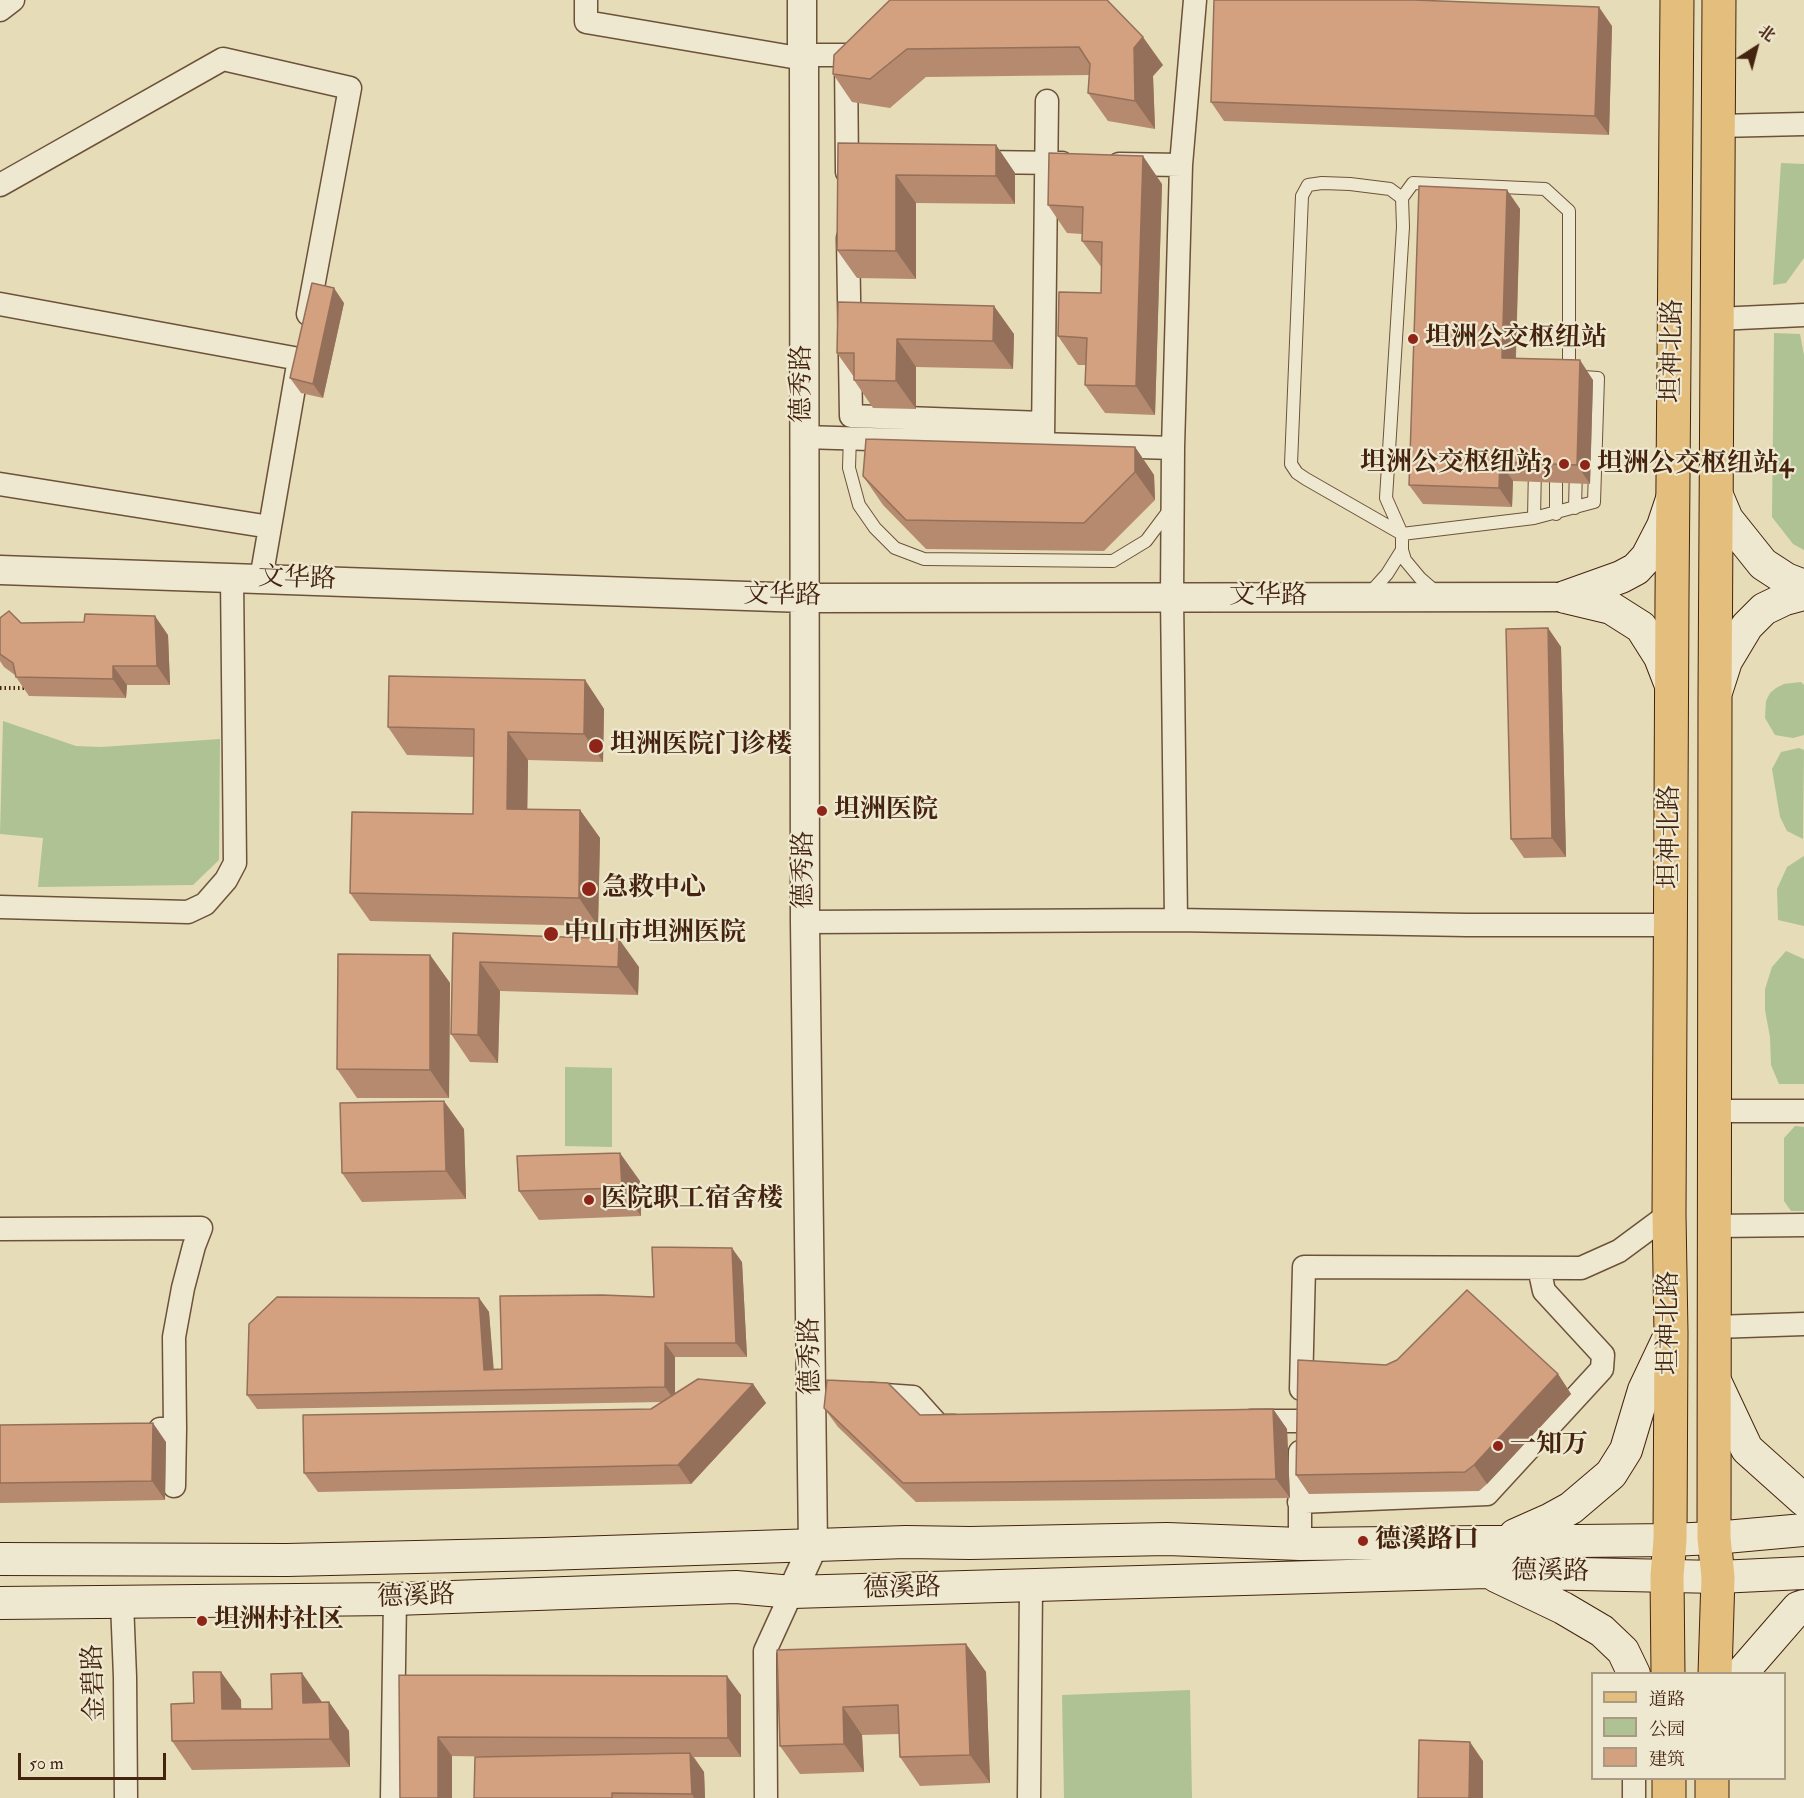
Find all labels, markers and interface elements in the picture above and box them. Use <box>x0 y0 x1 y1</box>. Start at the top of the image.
north arrow <box>1726 18 1786 78</box>
text: 北 <box>1754 21 1779 46</box>
street label: 坦神北路 <box>1657 299 1691 403</box>
place label: 坦洲公交枢纽站 <box>1425 323 1607 355</box>
marker: 坦洲公交枢纽站 <box>1406 332 1420 346</box>
street label: 德秀路 <box>787 345 819 423</box>
place label: 坦洲公交枢纽站3 <box>1360 448 1552 480</box>
place label: 坦洲公交枢纽站4 <box>1597 449 1793 481</box>
marker: 坦洲公交枢纽站3 <box>1557 457 1571 471</box>
marker: 坦洲公交枢纽站4 <box>1578 458 1592 472</box>
street label: 文华路 <box>257 563 337 597</box>
street label: 文华路 <box>743 581 821 613</box>
street label: 文华路 <box>1229 581 1307 613</box>
place label: 坦洲医院门诊楼 <box>610 730 792 762</box>
marker: 坦洲医院门诊楼 <box>587 737 605 755</box>
street label: 坦神北路 <box>1655 785 1687 889</box>
place label: 坦洲医院 <box>834 795 938 827</box>
marker: 坦洲医院 <box>815 804 829 818</box>
street label: 德秀路 <box>789 831 821 909</box>
place label: 急救中心 <box>602 873 706 905</box>
marker: 急救中心 <box>580 880 598 898</box>
place label: 中山市坦洲医院 <box>564 918 746 950</box>
marker: 中山市坦洲医院 <box>542 925 560 943</box>
place label: 医院职工宿舍楼 <box>601 1184 783 1216</box>
marker: 医院职工宿舍楼 <box>582 1193 596 1207</box>
street label: 坦神北路 <box>1654 1271 1686 1375</box>
street label: 德秀路 <box>796 1317 828 1395</box>
place label: 一知万 <box>1510 1430 1588 1462</box>
marker: 一知万 <box>1491 1439 1505 1453</box>
place label: 德溪路口 <box>1375 1525 1479 1557</box>
marker: 德溪路口 <box>1356 1534 1370 1548</box>
street label: 德溪路 <box>1511 1557 1589 1589</box>
street label: 德溪路 <box>863 1574 941 1606</box>
street label: 德溪路 <box>376 1581 456 1615</box>
place label: 坦洲村社区 <box>214 1605 344 1637</box>
marker: 坦洲村社区 <box>195 1614 209 1628</box>
street label: 金碧路 <box>79 1643 113 1723</box>
legend <box>1591 1672 1786 1780</box>
text: 道路 <box>1649 1688 1685 1711</box>
text: 公园 <box>1649 1718 1685 1741</box>
scale bar <box>21 1741 170 1779</box>
text: 建筑 <box>1649 1748 1685 1771</box>
text: 50 m <box>29 1752 64 1775</box>

